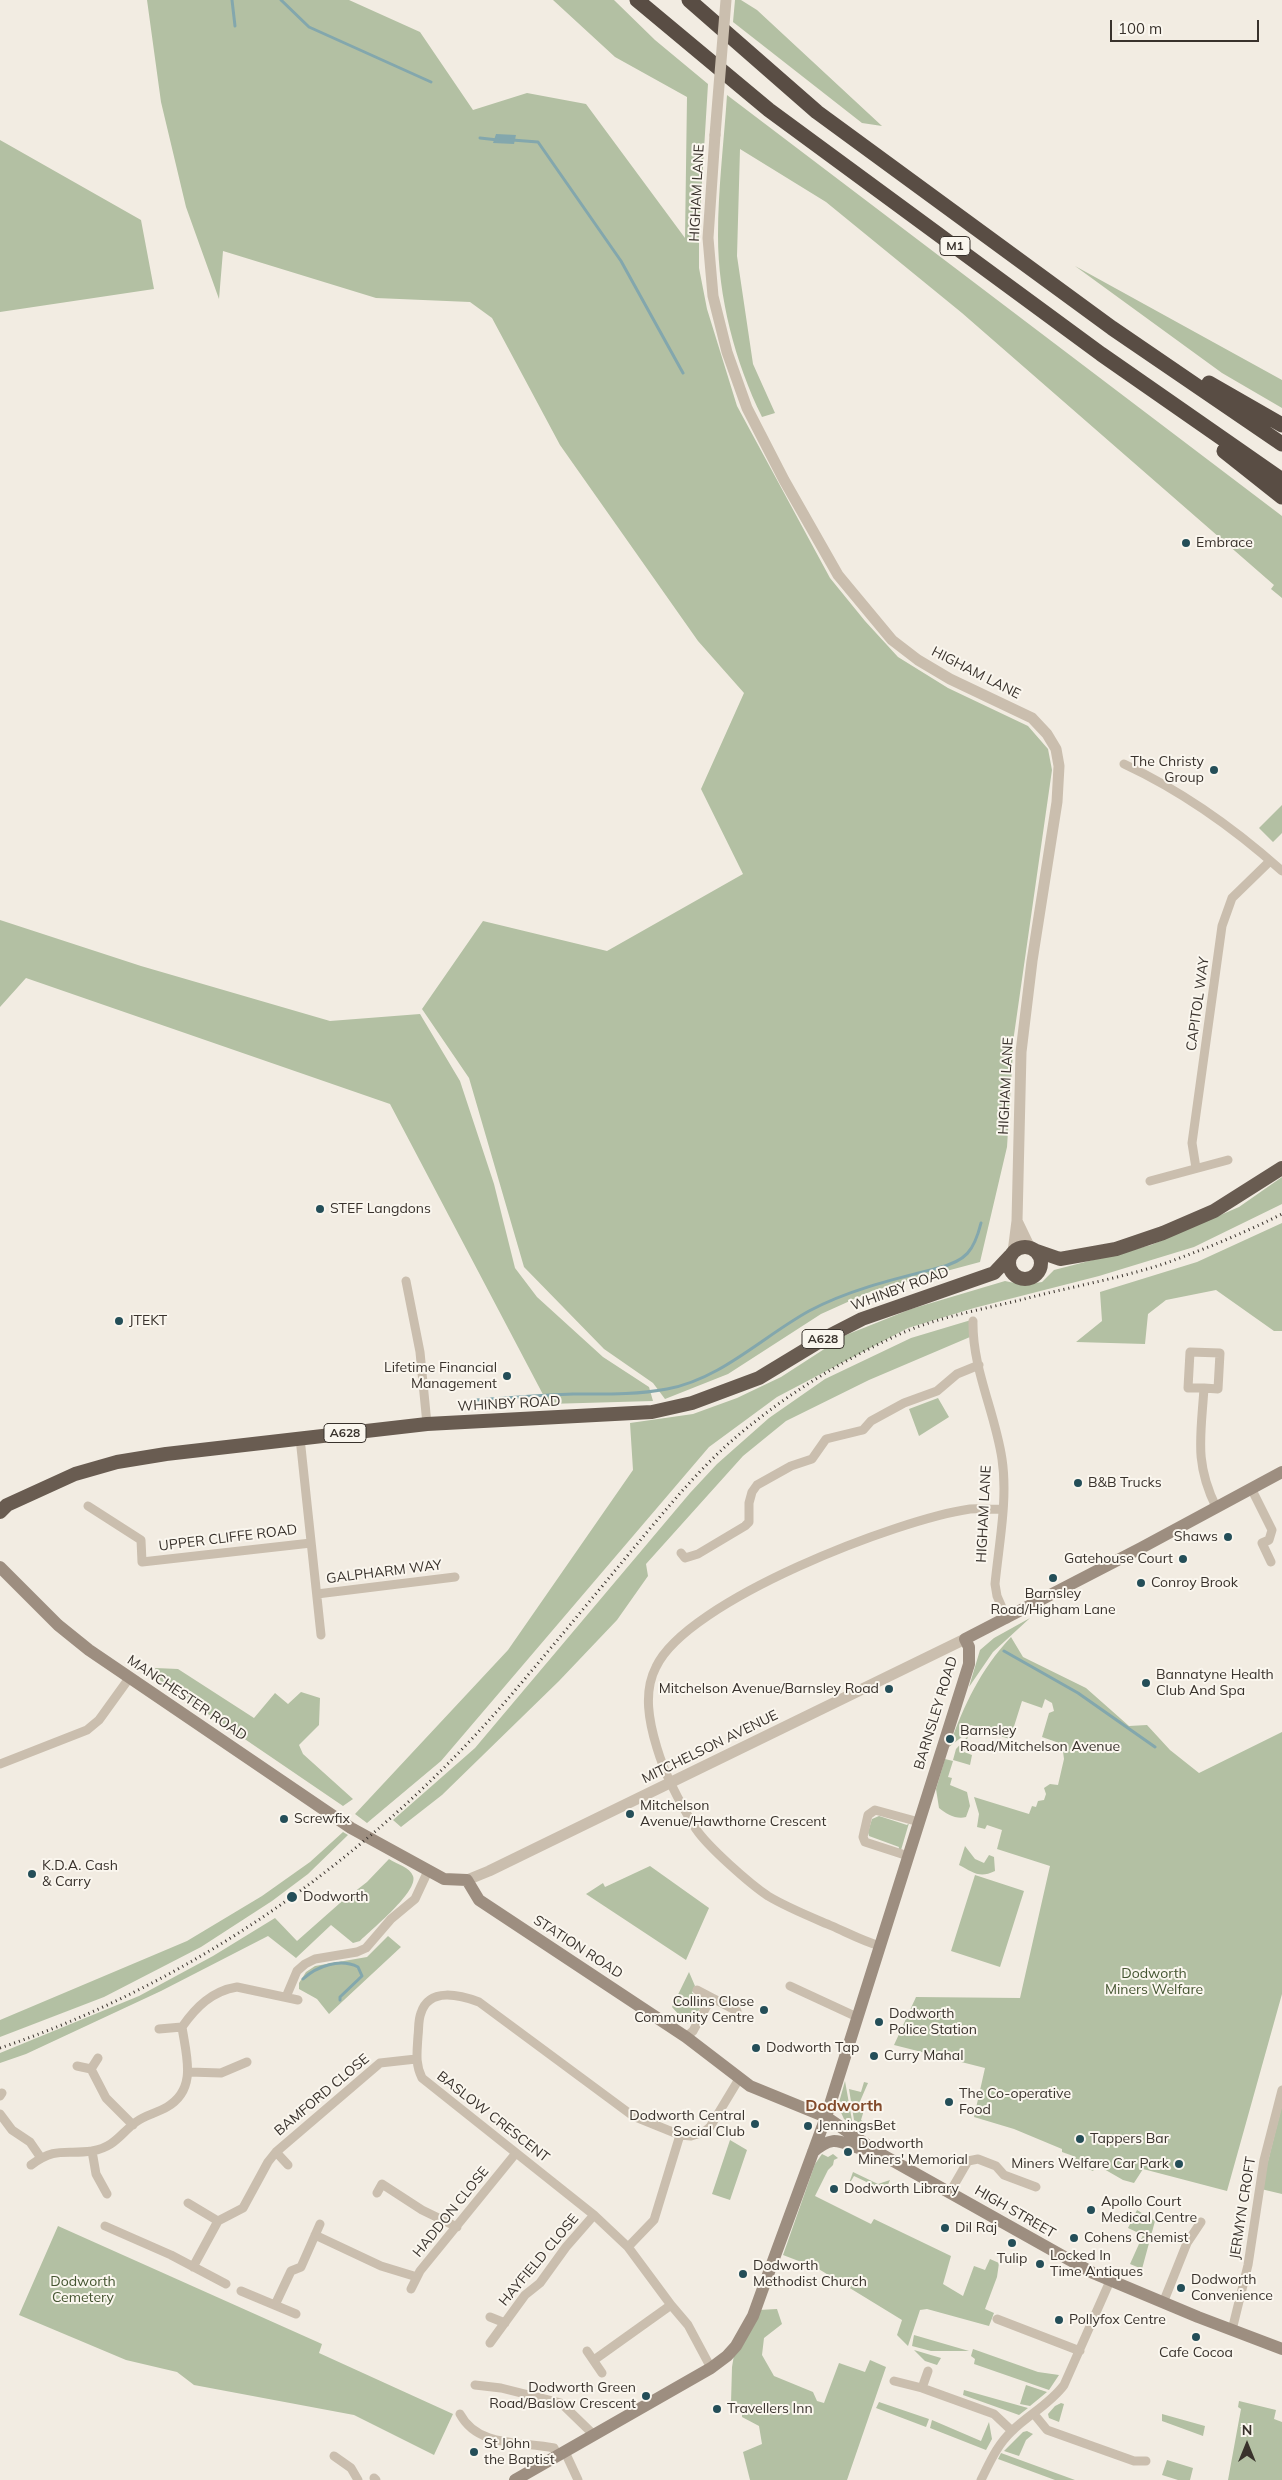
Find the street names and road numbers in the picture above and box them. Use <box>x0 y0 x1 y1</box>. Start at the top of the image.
street label: HIGHAM LANE <box>686 144 708 242</box>
road number: M1 <box>940 237 970 256</box>
street label: HIGHAM LANE <box>929 643 1023 703</box>
street label: CAPITOL WAY <box>1183 956 1213 1052</box>
street label: HIGHAM LANE <box>995 1037 1017 1135</box>
street label: WHINBY ROAD <box>849 1264 951 1314</box>
road number: A628 <box>802 1330 844 1348</box>
street label: WHINBY ROAD <box>457 1393 561 1415</box>
road number: A628 <box>324 1424 366 1442</box>
street label: HIGHAM LANE <box>973 1465 995 1563</box>
street label: UPPER CLIFFE ROAD <box>158 1521 298 1555</box>
street label: GALPHARM WAY <box>325 1557 443 1587</box>
street label: MANCHESTER ROAD <box>124 1652 250 1744</box>
street label: BARNSLEY ROAD <box>911 1654 961 1772</box>
street label: MITCHELSON AVENUE <box>639 1707 781 1787</box>
street label: STATION ROAD <box>530 1912 626 1982</box>
street label: BAMFORD CLOSE <box>271 2051 373 2139</box>
street label: BASLOW CRESCENT <box>433 2068 553 2166</box>
street label: JERMYN CROFT <box>1227 2155 1259 2261</box>
street label: HADDON CLOSE <box>409 2163 493 2261</box>
street label: HIGH STREET <box>972 2182 1058 2242</box>
street label: HAYFIELD CLOSE <box>496 2211 582 2309</box>

